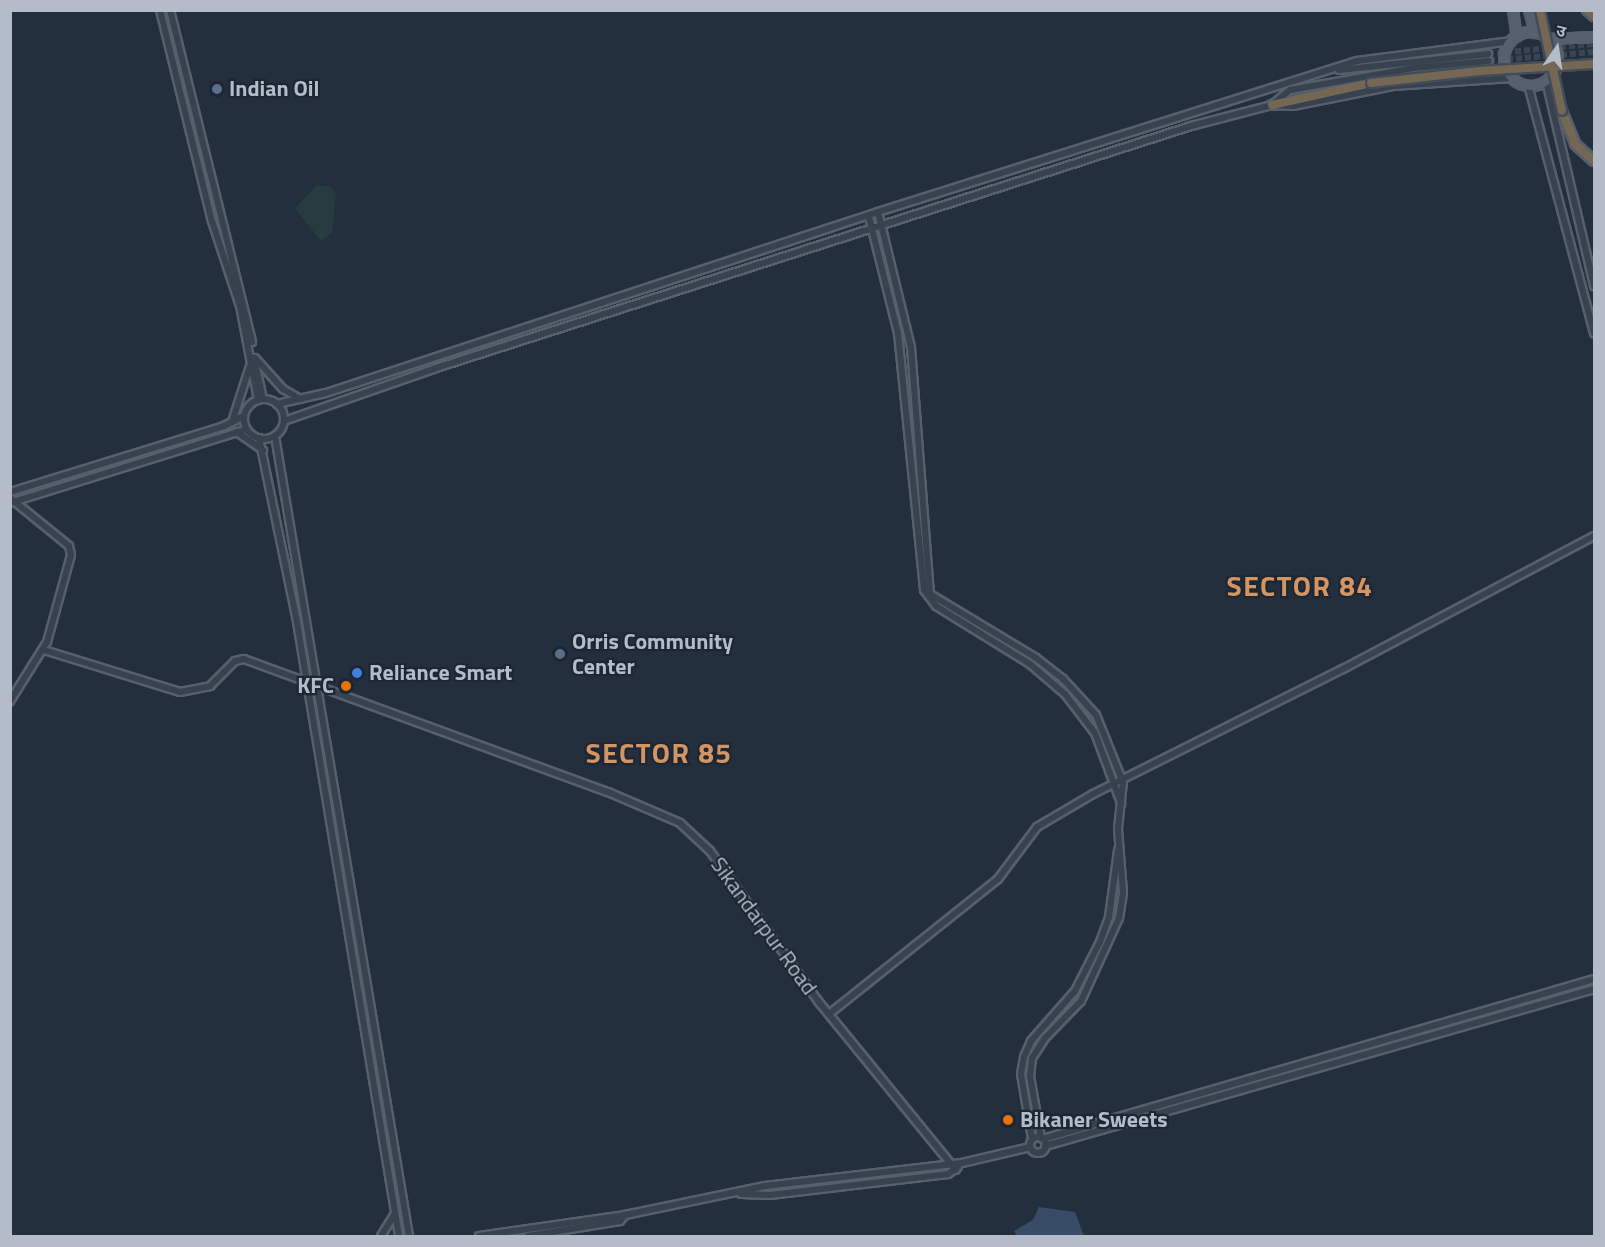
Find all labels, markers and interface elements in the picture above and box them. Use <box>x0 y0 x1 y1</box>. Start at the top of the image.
north arrow <box>1527 18 1587 78</box>
text: उ <box>1554 18 1568 43</box>
place label: Indian Oil <box>229 76 319 102</box>
marker: Indian Oil <box>210 82 224 96</box>
district label: SECTOR 84 <box>1226 569 1374 603</box>
place label: Orris Community Center <box>572 628 733 680</box>
marker: Orris Community Center <box>553 647 567 661</box>
place label: Reliance Smart <box>369 660 512 686</box>
marker: Reliance Smart <box>350 666 364 680</box>
place label: KFC <box>297 673 334 699</box>
marker: KFC <box>339 679 353 693</box>
district label: SECTOR 85 <box>585 736 733 770</box>
street label: Sikandarpur Road <box>705 852 823 1000</box>
place label: Bikaner Sweets <box>1020 1107 1168 1133</box>
marker: Bikaner Sweets <box>1001 1113 1015 1127</box>

